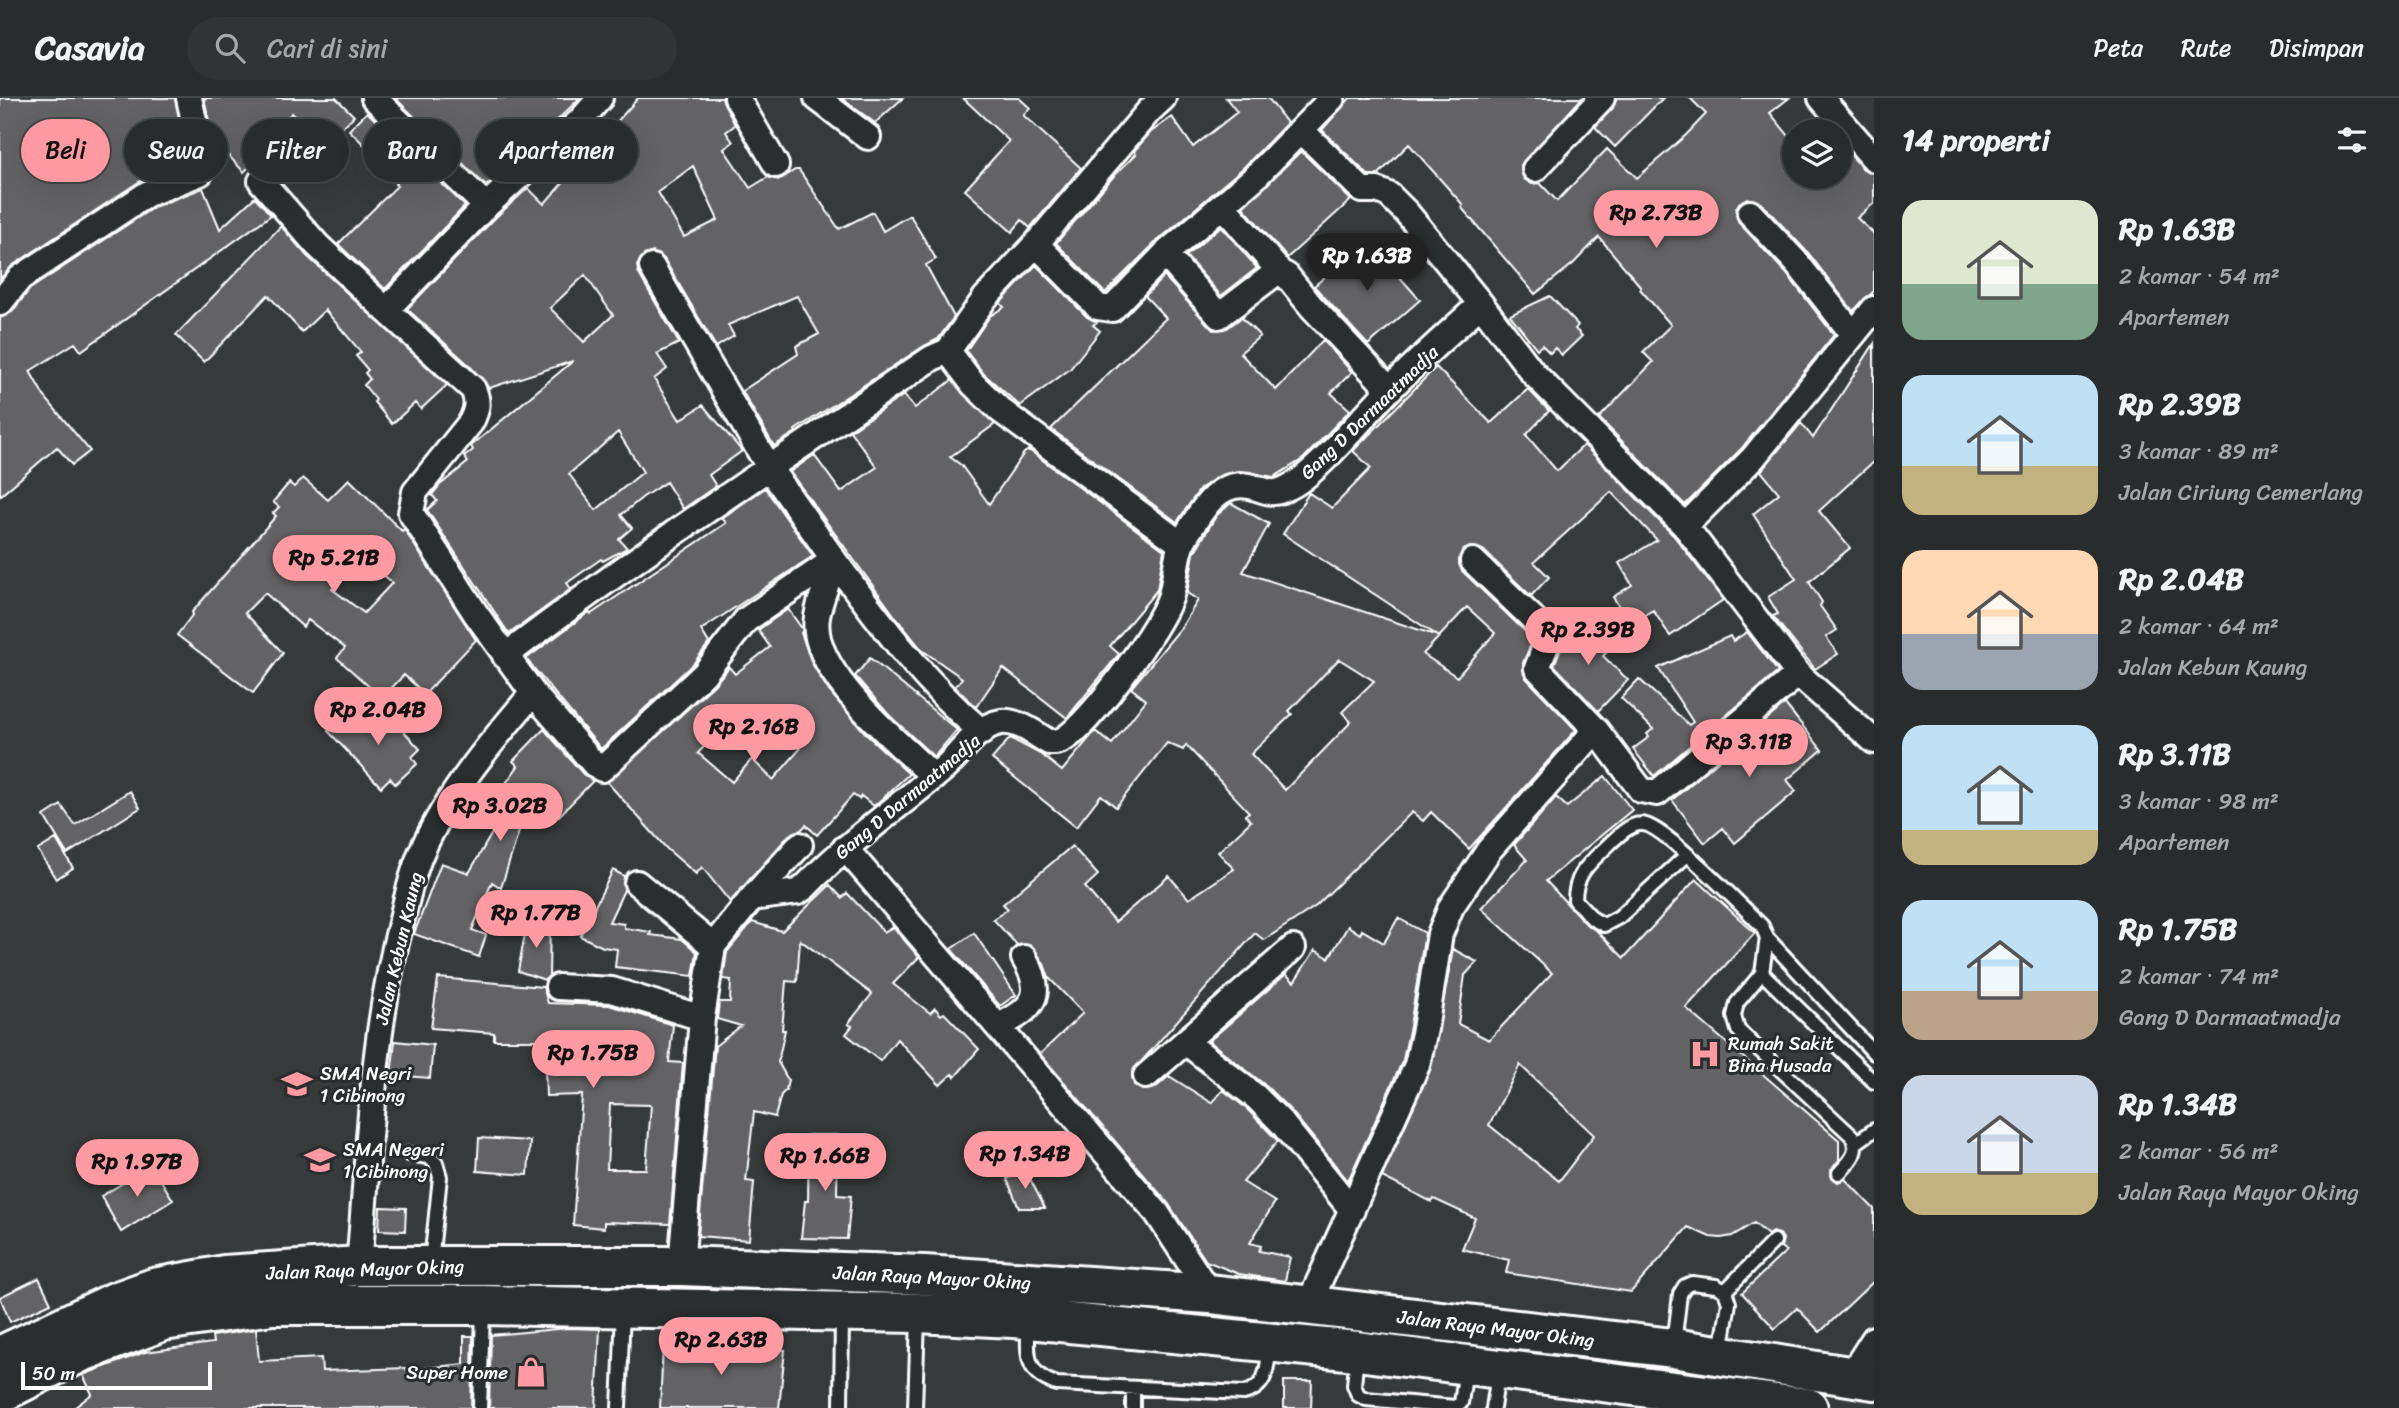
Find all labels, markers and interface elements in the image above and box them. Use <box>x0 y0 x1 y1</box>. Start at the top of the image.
search box <box>187 17 677 80</box>
text: Casavia <box>35 19 145 77</box>
text: Cari di sini <box>267 25 387 71</box>
text: Peta <box>2094 27 2143 69</box>
text: Rute <box>2181 27 2231 69</box>
text: Disimpan <box>2269 27 2364 69</box>
icon: search <box>211 29 249 67</box>
text: 14 properti <box>1902 113 2050 167</box>
chip: Beli <box>21 119 110 182</box>
chip: Sewa <box>124 119 228 182</box>
chip: Filter <box>242 119 349 182</box>
chip: Baru <box>363 119 461 182</box>
chip: Apartemen <box>475 119 638 182</box>
map controls <box>1782 119 1852 189</box>
button: layers <box>1782 119 1852 189</box>
icon: filters <box>2333 121 2371 159</box>
pin: Rp 2.73B <box>1584 190 1728 250</box>
text: Rp 2.73B <box>1610 192 1702 233</box>
text: Rp 1.63B <box>2119 202 2235 256</box>
icon: home <box>1958 228 2042 312</box>
pin: Rp 1.63B <box>1295 234 1439 293</box>
text: Rp 1.63B <box>1322 235 1412 276</box>
text: 2 kamar · 54 m² <box>2119 256 2280 297</box>
text: Apartemen <box>2119 297 2229 338</box>
street label: Gang D Darmaatmadja <box>1292 337 1447 488</box>
text: Rp 2.39B <box>2119 377 2241 431</box>
icon: home <box>1958 403 2042 487</box>
text: 3 kamar · 89 m² <box>2119 431 2279 472</box>
text: Jalan Ciriung Cemerlang <box>2119 472 2363 513</box>
pin: Rp 5.21B <box>262 536 406 595</box>
text: Rp 5.21B <box>289 537 379 578</box>
text: Rp 2.04B <box>2119 552 2244 606</box>
icon: home <box>1958 578 2042 662</box>
text: 2 kamar · 64 m² <box>2119 606 2279 647</box>
pin: Rp 2.39B <box>1516 608 1660 667</box>
text: Rp 2.39B <box>1541 609 1635 650</box>
text: Jalan Kebun Kaung <box>2119 647 2308 688</box>
pin: Rp 2.04B <box>306 688 450 747</box>
text: Rp 2.04B <box>330 689 426 730</box>
pin: Rp 2.16B <box>682 704 826 764</box>
text: Rp 2.16B <box>709 706 799 747</box>
pin: Rp 3.11B <box>1677 720 1821 779</box>
text: Rp 3.11B <box>1706 721 1792 762</box>
street label: Gang D Darmaatmadja <box>827 725 988 868</box>
text: Rp 3.11B <box>2119 727 2231 781</box>
icon: home <box>1958 753 2042 837</box>
text: 3 kamar · 98 m² <box>2119 781 2279 822</box>
pin: Rp 3.02B <box>428 784 572 843</box>
text: Rp 3.02B <box>453 785 547 826</box>
text: Apartemen <box>2119 822 2229 863</box>
street label: Jalan Kebun Kaung <box>365 868 432 1029</box>
pin: Rp 1.77B <box>464 890 608 950</box>
text: Rp 1.77B <box>491 892 581 933</box>
text: Rp 1.75B <box>2119 902 2237 956</box>
icon: home <box>1958 928 2042 1012</box>
text: 2 kamar · 74 m² <box>2119 956 2279 997</box>
text: Gang D Darmaatmadja <box>2119 997 2341 1038</box>
place label: Rumah Sakit Bina Husada <box>1728 1027 1834 1082</box>
pin: Rp 1.75B <box>521 1030 665 1090</box>
text: Rp 1.75B <box>548 1032 638 1073</box>
hospital icon: Rumah Sakit Bina Husada <box>1688 1037 1722 1071</box>
place label: SMA Negri 1 Cibinong <box>320 1057 412 1112</box>
school or university icon: SMA Negri 1 Cibinong <box>280 1067 314 1101</box>
text: Rp 1.34B <box>2119 1077 2237 1131</box>
icon: home <box>1958 1103 2042 1187</box>
text: 2 kamar · 56 m² <box>2119 1131 2279 1172</box>
pin: Rp 1.34B <box>953 1132 1097 1191</box>
place label: SMA Negeri 1 Cibinong <box>343 1133 445 1188</box>
text: Rp 1.34B <box>980 1133 1070 1174</box>
pin: Rp 1.66B <box>753 1134 897 1193</box>
text: Rp 1.66B <box>780 1135 870 1176</box>
pin: Rp 1.97B <box>65 1140 209 1199</box>
text: Rp 1.97B <box>92 1141 182 1182</box>
school or university icon: SMA Negeri 1 Cibinong <box>303 1143 337 1177</box>
text: Jalan Raya Mayor Oking <box>2119 1172 2359 1213</box>
street label: Jalan Raya Mayor Oking <box>264 1250 465 1289</box>
street label: Jalan Raya Mayor Oking <box>831 1256 1032 1299</box>
street label: Jalan Raya Mayor Oking <box>1395 1300 1597 1357</box>
pin: Rp 2.63B <box>649 1318 793 1377</box>
text: Rp 2.63B <box>675 1319 767 1360</box>
shop icon: Super Home <box>514 1355 548 1389</box>
place label: Super Home <box>406 1356 508 1389</box>
text: 50 m <box>32 1357 75 1390</box>
scale bar <box>21 1359 212 1391</box>

